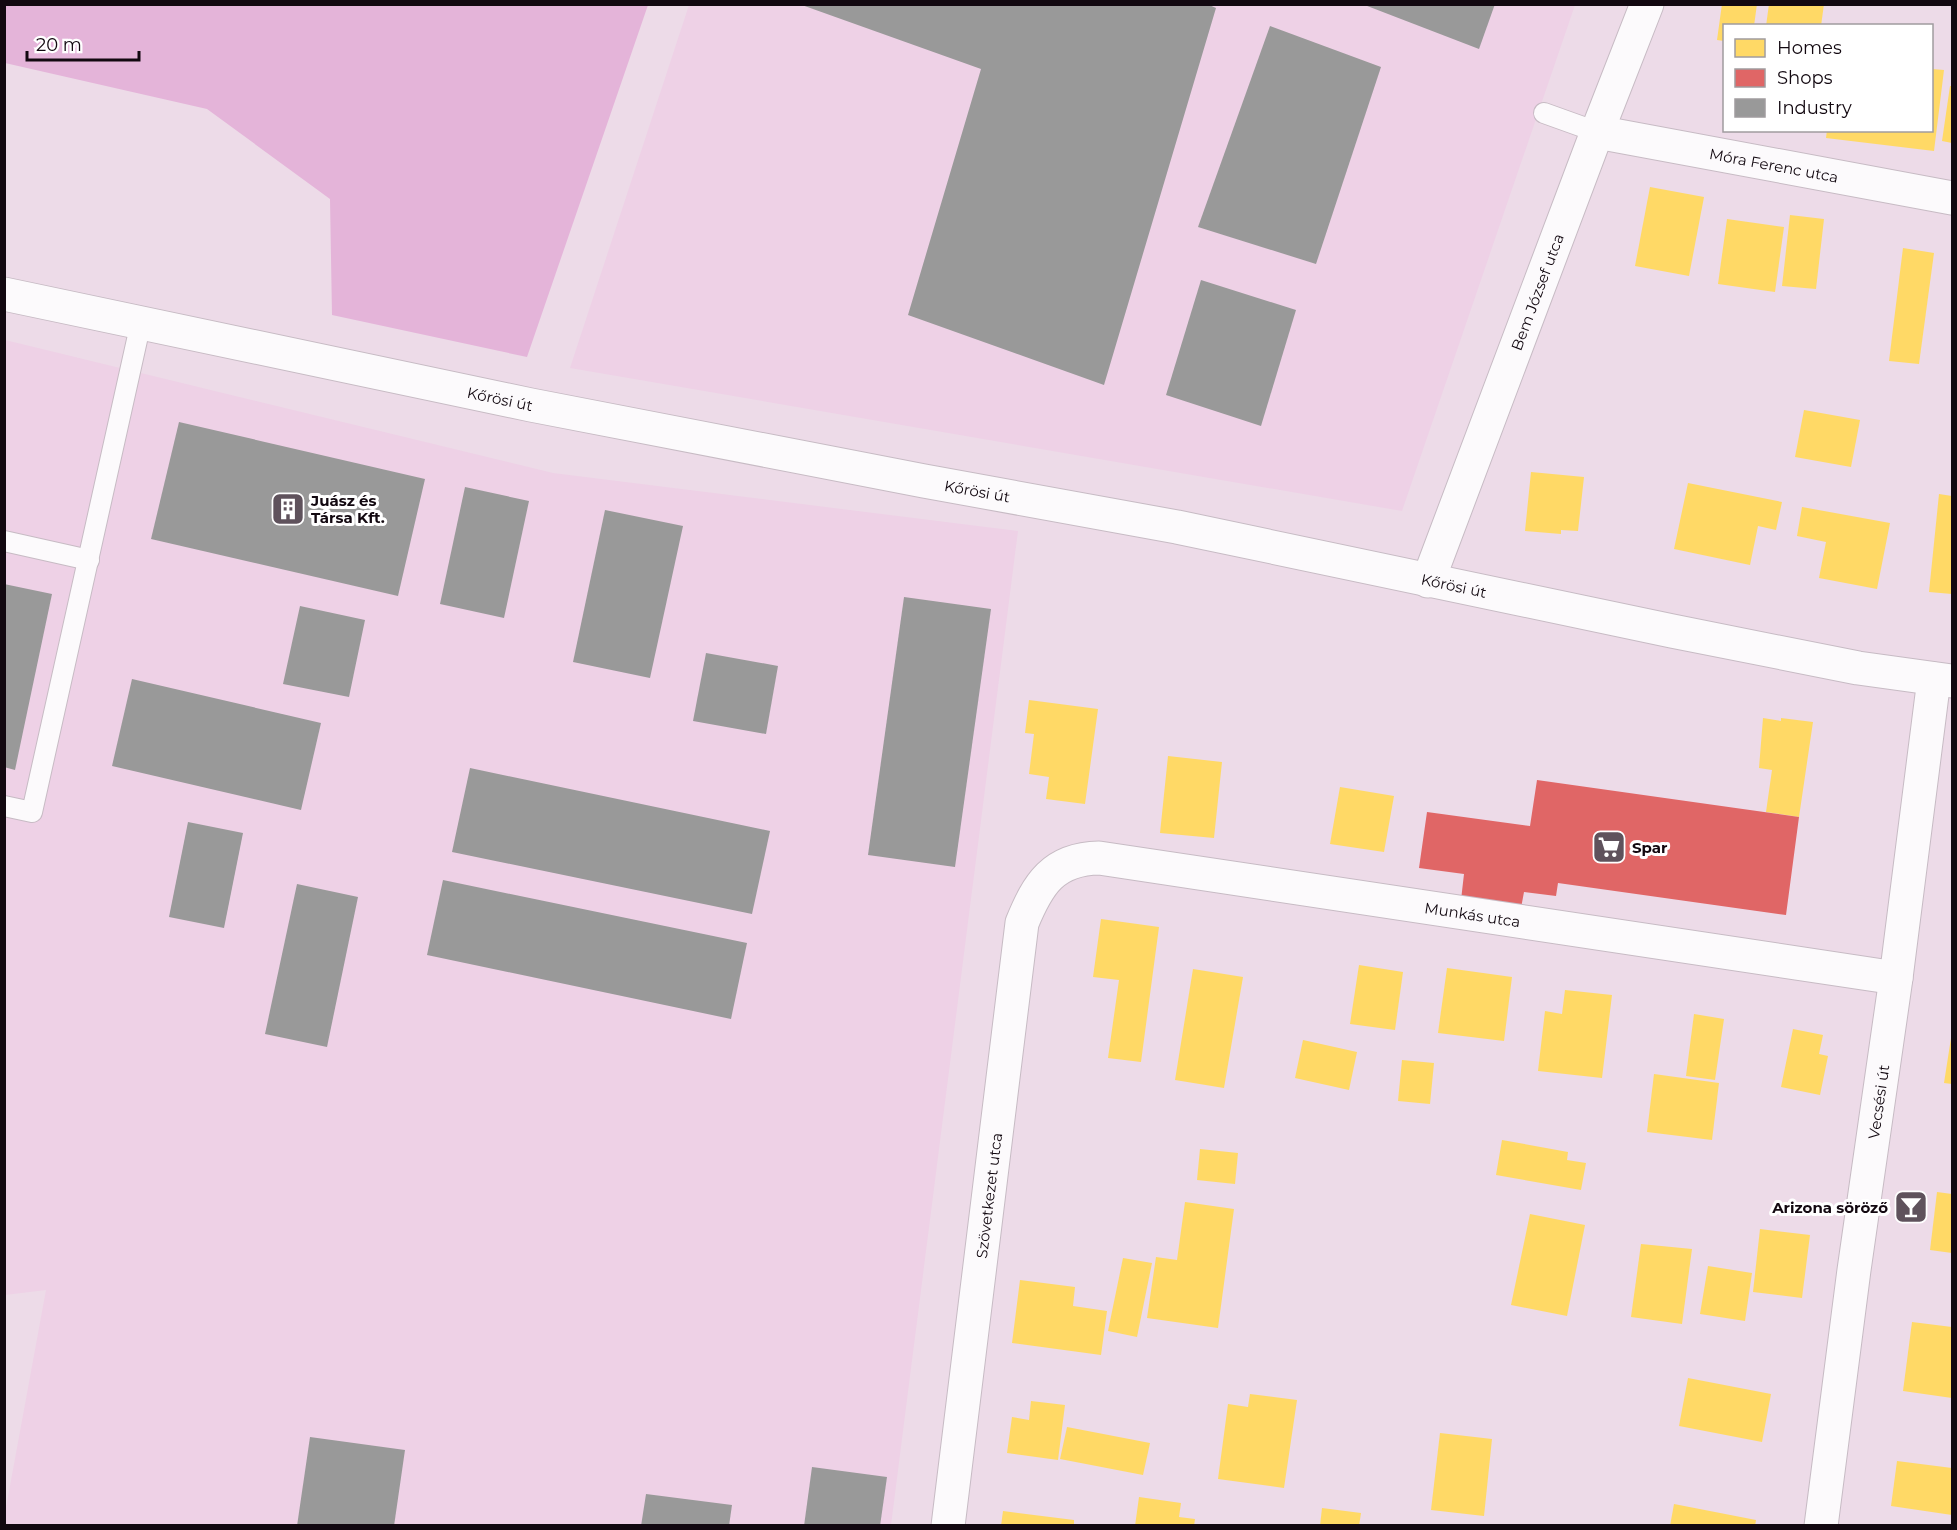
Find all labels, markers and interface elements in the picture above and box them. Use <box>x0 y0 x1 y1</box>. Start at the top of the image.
scale bar <box>27 24 140 62</box>
legend <box>1723 24 1933 132</box>
text: 20 m <box>36 34 82 56</box>
text: Homes <box>1777 37 1842 59</box>
text: Shops <box>1777 67 1833 89</box>
text: Industry <box>1777 97 1852 119</box>
street label: Móra Ferenc utca <box>1708 144 1840 186</box>
street label: Bem József utca <box>1506 231 1567 353</box>
street label: Kőrösi út <box>466 382 535 415</box>
street label: Kőrösi út <box>943 475 1012 506</box>
building icon: Juász és Társa Kft. <box>270 491 306 527</box>
place label: Juász és Társa Kft. <box>310 491 385 527</box>
street label: Kőrösi út <box>1419 569 1488 601</box>
supermarket icon: Spar <box>1591 829 1627 865</box>
place label: Spar <box>1632 838 1668 857</box>
street label: Munkás utca <box>1423 898 1522 931</box>
street label: Vecsési út <box>1863 1063 1893 1140</box>
street label: Szövetkezet utca <box>971 1132 1006 1259</box>
bar icon: Arizona söröző <box>1893 1189 1929 1225</box>
place label: Arizona söröző <box>1771 1198 1888 1217</box>

